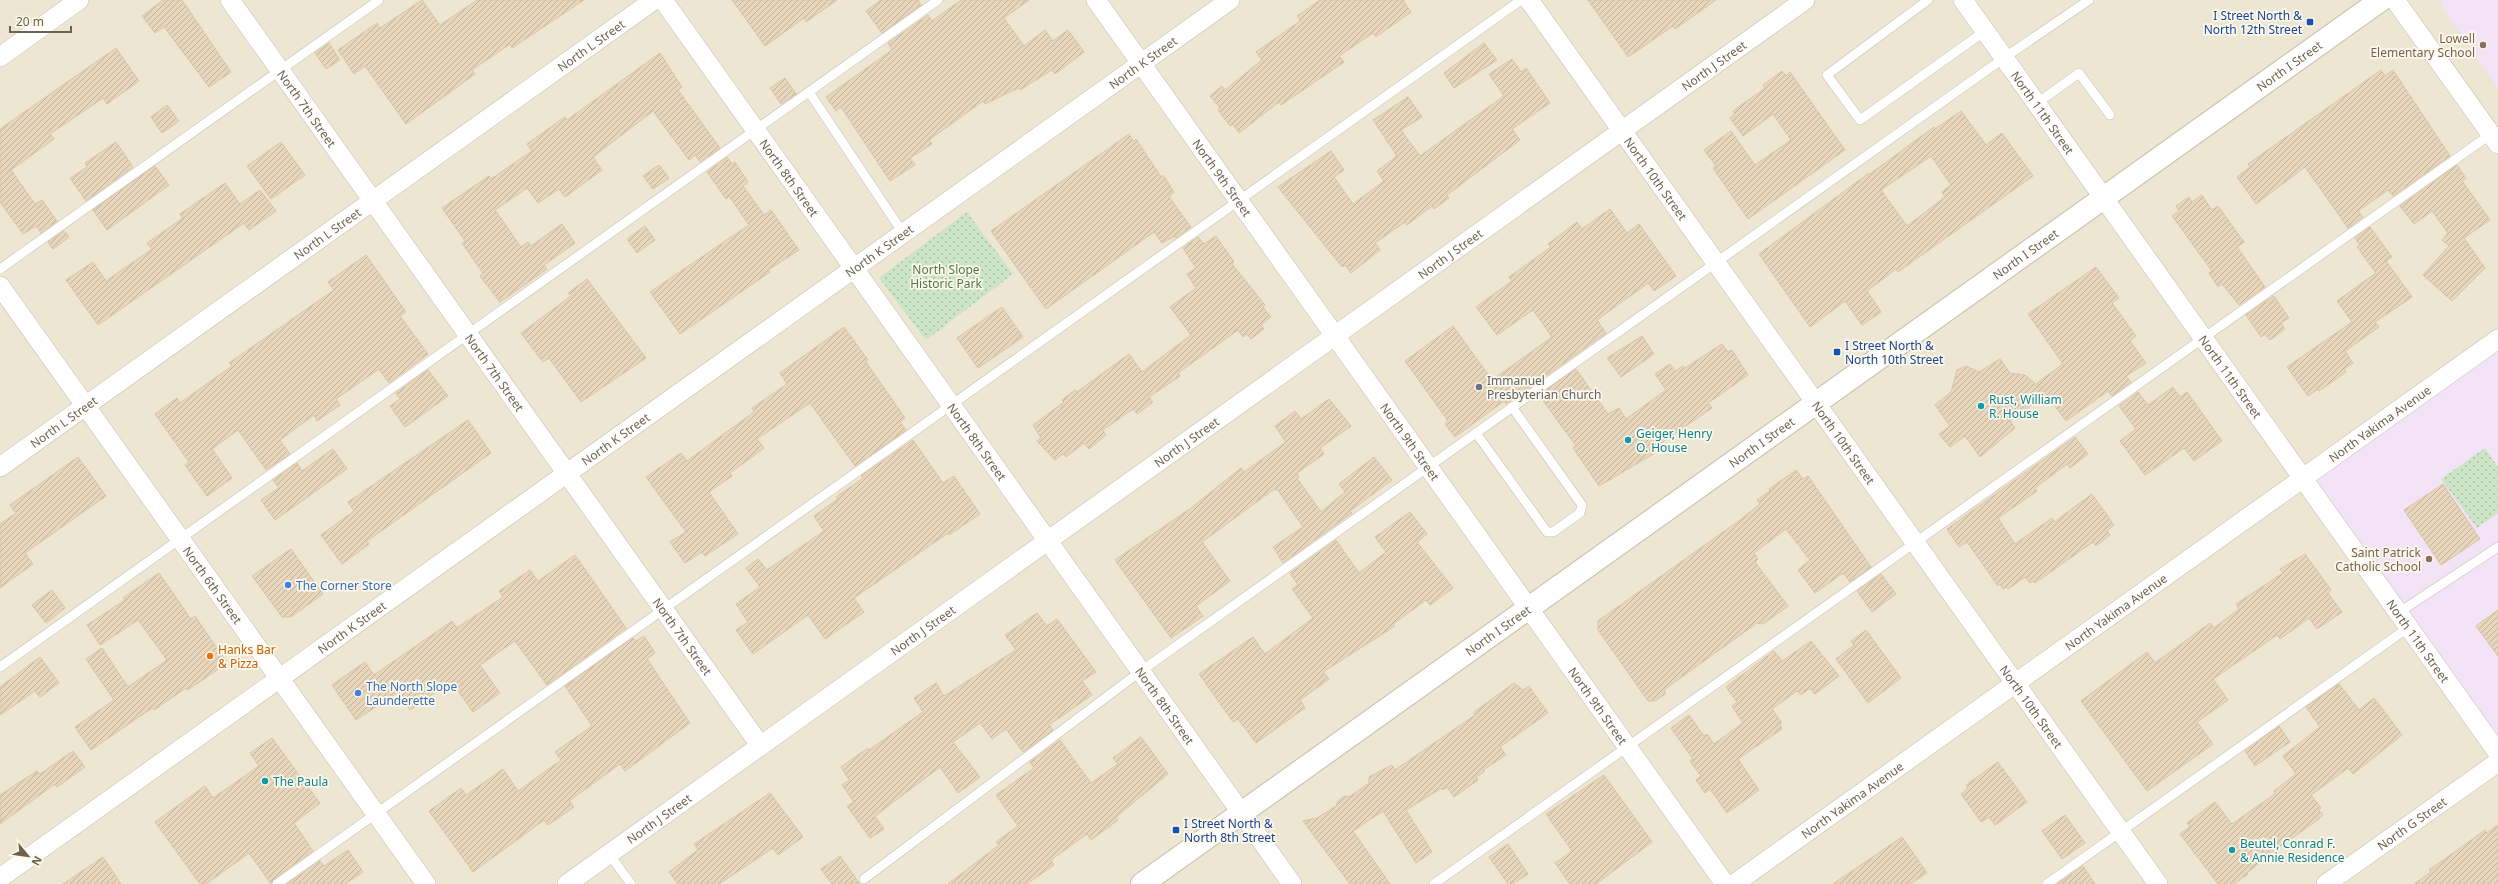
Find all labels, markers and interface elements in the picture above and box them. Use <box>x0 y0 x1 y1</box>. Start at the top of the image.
place label: I Street North & North 12th Street <box>2204 7 2303 38</box>
scale bar <box>10 8 71 34</box>
text: 20 m <box>16 13 44 30</box>
street label: North L Street <box>554 15 629 75</box>
marker: I Street North & North 12th Street <box>2305 17 2315 27</box>
place label: Lowell Elementary School <box>2370 30 2475 61</box>
street label: North K Street <box>1105 32 1181 93</box>
street label: North J Street <box>1678 36 1750 94</box>
street label: North I Street <box>2253 36 2326 95</box>
marker: Lowell Elementary School <box>2478 40 2488 50</box>
street label: North 7th Street <box>274 66 341 151</box>
street label: North 11th Street <box>2007 67 2079 158</box>
street label: North 10th Street <box>1621 133 1692 224</box>
street label: North 8th Street <box>756 135 823 220</box>
street label: North 9th Street <box>1189 135 1256 220</box>
street label: North L Street <box>290 203 365 263</box>
street label: North K Street <box>841 220 917 281</box>
street label: North J Street <box>1414 224 1486 283</box>
street label: North I Street <box>1989 224 2062 283</box>
park label: North Slope Historic Park <box>910 261 982 292</box>
street label: North 7th Street <box>461 330 529 415</box>
street label: North 11th Street <box>2195 332 2266 422</box>
place label: I Street North & North 10th Street <box>1845 337 1944 368</box>
marker: I Street North & North 10th Street <box>1832 347 1842 357</box>
place label: Immanuel Presbyterian Church <box>1487 372 1601 403</box>
street label: North Yakima Avenue <box>2325 381 2434 466</box>
marker: Immanuel Presbyterian Church <box>1474 382 1484 392</box>
street label: North L Street <box>26 391 101 452</box>
place label: Rust, William R. House <box>1989 391 2062 422</box>
street label: North 10th Street <box>1808 397 1880 488</box>
street label: North 8th Street <box>944 399 1011 484</box>
street label: North 9th Street <box>1377 399 1444 484</box>
marker: Rust, William R. House <box>1976 401 1986 411</box>
street label: North K Street <box>578 408 653 469</box>
street label: North J Street <box>1150 412 1223 471</box>
street label: North I Street <box>1725 412 1798 471</box>
place label: Geiger, Henry O. House <box>1636 425 1713 456</box>
marker: Geiger, Henry O. House <box>1623 435 1633 445</box>
street label: North 6th Street <box>179 543 247 628</box>
place label: Saint Patrick Catholic School <box>2335 544 2422 575</box>
marker: Saint Patrick Catholic School <box>2424 554 2434 564</box>
street label: North Yakima Avenue <box>2061 569 2171 654</box>
place label: The Corner Store <box>296 577 392 594</box>
marker: The Corner Store <box>283 580 293 590</box>
street label: North 7th Street <box>649 594 717 679</box>
street label: North K Street <box>314 596 390 657</box>
street label: North 11th Street <box>2383 596 2454 686</box>
street label: North J Street <box>887 601 959 659</box>
street label: North I Street <box>1461 601 1535 659</box>
place label: Hanks Bar & Pizza <box>218 641 276 672</box>
marker: Hanks Bar & Pizza <box>205 651 215 661</box>
street label: North 10th Street <box>1996 661 2067 752</box>
street label: North 8th Street <box>1132 663 1199 748</box>
street label: North 9th Street <box>1565 663 1632 748</box>
place label: The North Slope Launderette <box>366 678 458 709</box>
marker: The North Slope Launderette <box>353 688 363 698</box>
street label: North Yakima Avenue <box>1797 757 1907 842</box>
place label: The Paula <box>273 773 328 790</box>
marker: The Paula <box>260 776 270 786</box>
street label: North J Street <box>623 789 695 847</box>
street label: North G Street <box>2373 792 2450 854</box>
place label: I Street North & North 8th Street <box>1184 815 1276 846</box>
marker: I Street North & North 8th Street <box>1171 825 1181 835</box>
place label: Beutel, Conrad F. & Annie Residence <box>2240 835 2345 866</box>
north arrow <box>8 836 48 876</box>
marker: Beutel, Conrad F. & Annie Residence <box>2227 845 2237 855</box>
text: N <box>28 854 46 869</box>

